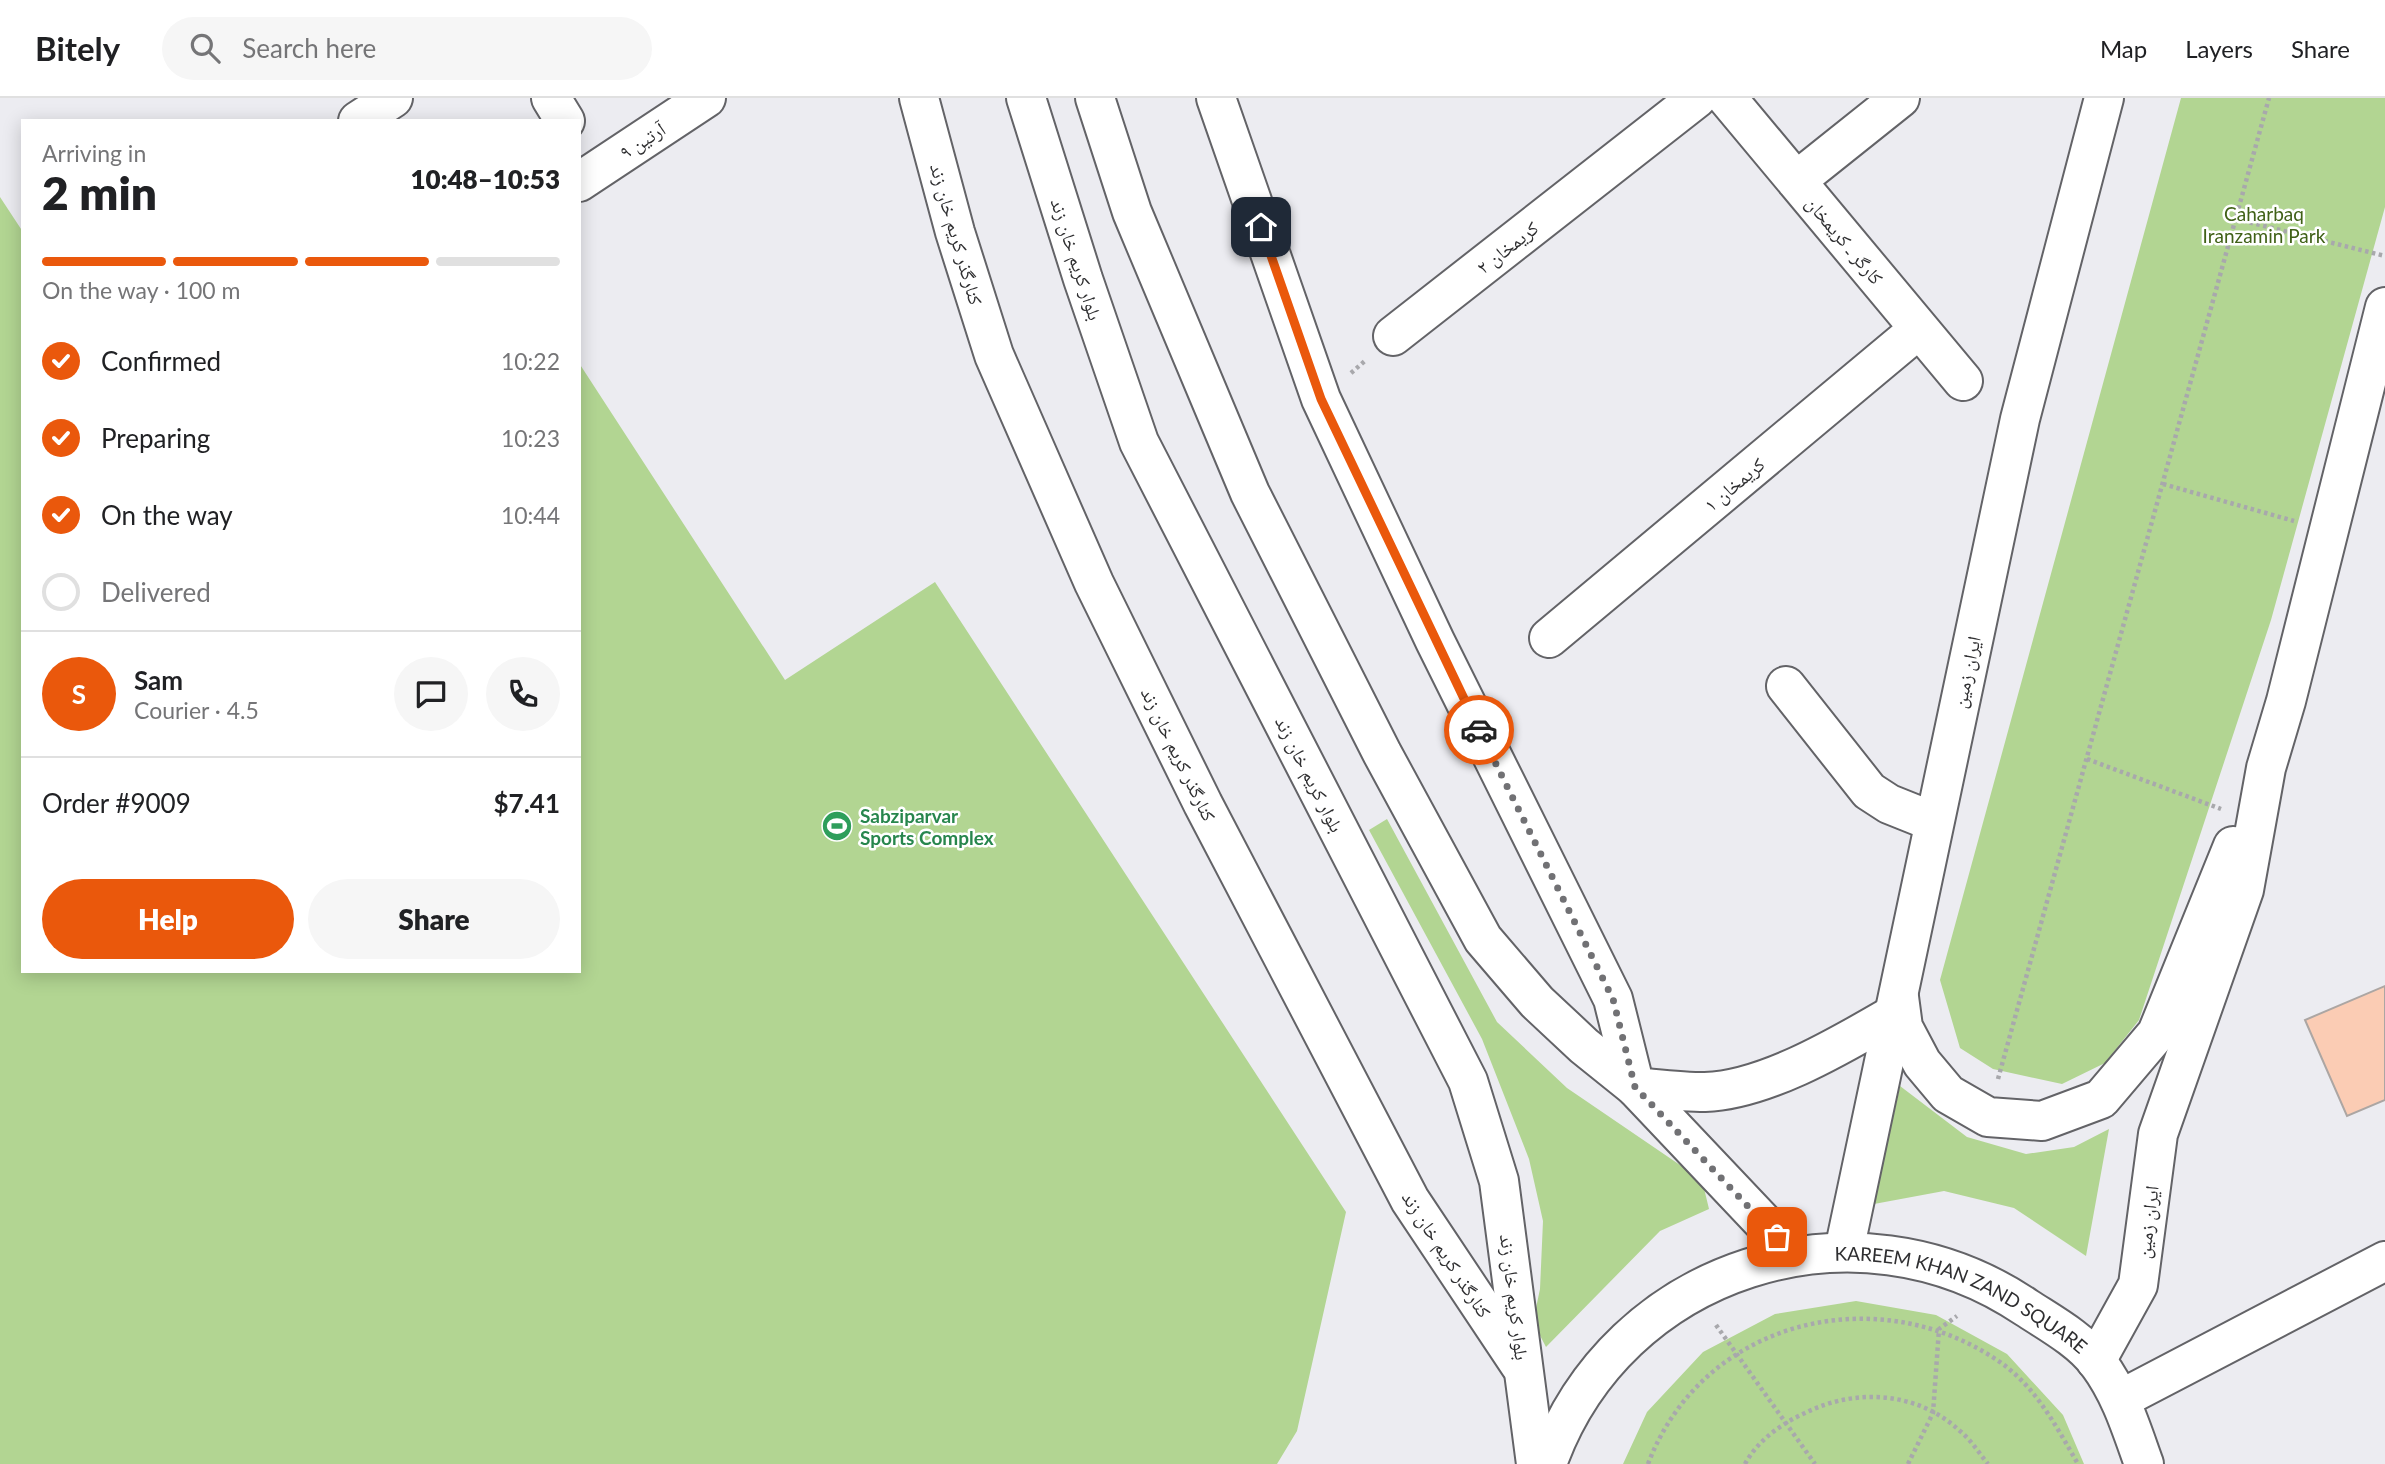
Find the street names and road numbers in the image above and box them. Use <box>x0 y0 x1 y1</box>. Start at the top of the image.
street label: آرتین ۹ <box>615 116 671 164</box>
street label: کنارگذر کریم خان زند <box>924 161 988 308</box>
street label: کارگر ـ کریمخان <box>1801 191 1889 289</box>
street label: بلوار کریم خان زند <box>1045 195 1108 324</box>
street label: کریمخان ۲ <box>1472 216 1543 279</box>
street label: کریمخان ۱ <box>1699 452 1770 517</box>
street label: ایران زمین <box>1947 634 1986 710</box>
street label: کنارگذر کریم خان زند <box>1135 683 1221 826</box>
street label: بلوار کریم خان زند <box>1269 712 1349 837</box>
street label: ایران زمین <box>2131 1184 2164 1260</box>
street label: کنارگذر کریم خان زند <box>1396 1186 1496 1323</box>
street label: بلوار کریم خان زند <box>1494 1233 1534 1362</box>
street label: KAREEM KHAN ZAND SQUARE <box>1834 1241 2093 1357</box>

